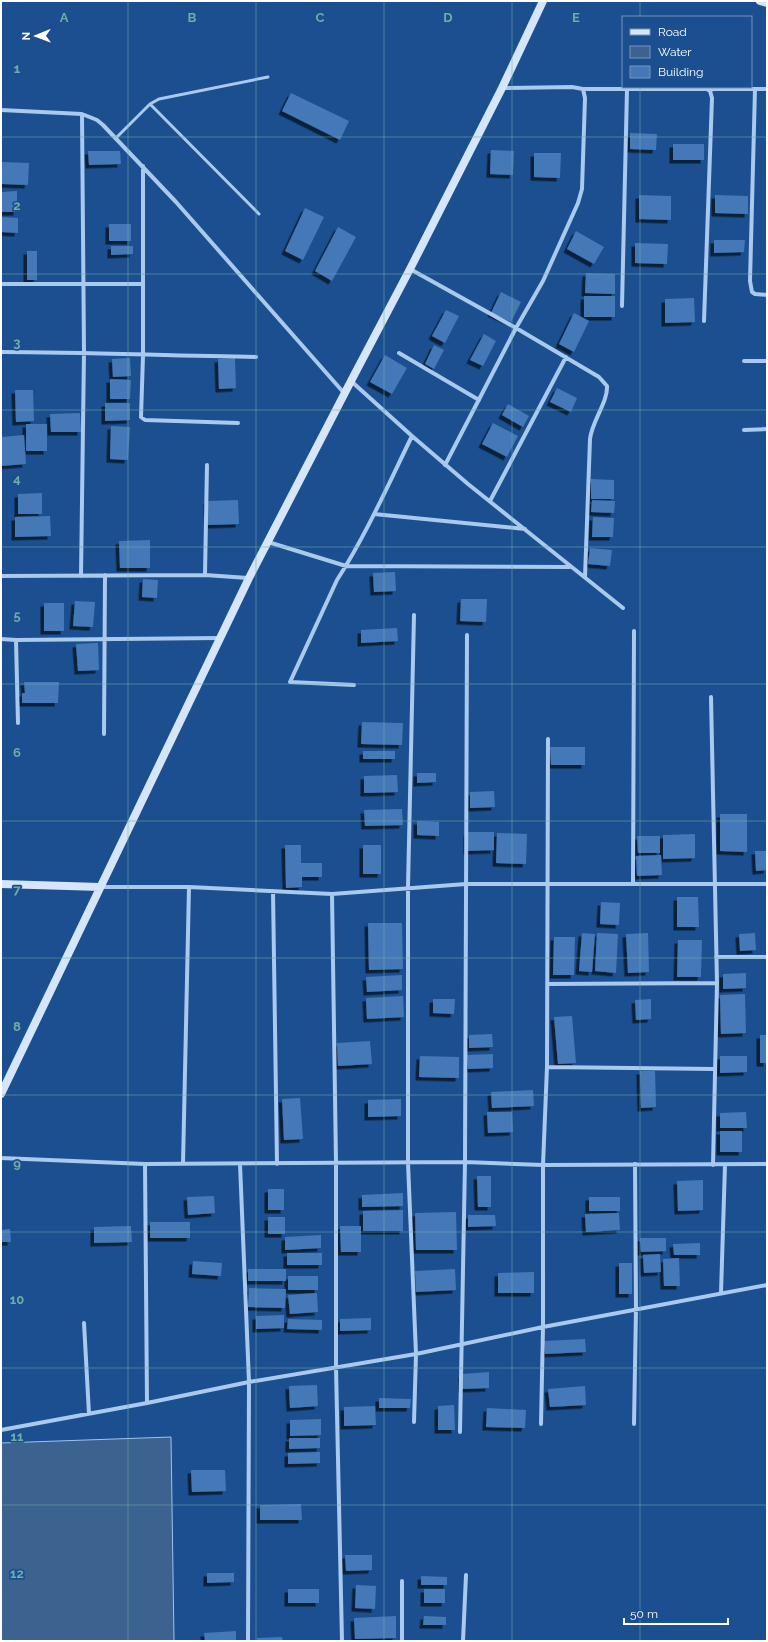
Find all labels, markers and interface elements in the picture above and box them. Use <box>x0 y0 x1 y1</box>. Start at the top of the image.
text: A <box>60 10 69 25</box>
text: B <box>188 10 197 25</box>
text: C <box>316 10 325 25</box>
text: D <box>443 10 453 25</box>
text: E <box>572 10 580 25</box>
north arrow <box>16 16 56 56</box>
legend <box>622 16 752 88</box>
text: Road <box>658 25 687 39</box>
text: N <box>20 32 33 40</box>
text: Water <box>658 45 692 59</box>
text: 1 <box>14 61 21 76</box>
text: Building <box>658 65 704 79</box>
text: 2 <box>13 198 21 213</box>
text: 3 <box>13 335 21 350</box>
text: 4 <box>13 471 21 486</box>
text: 5 <box>13 608 21 623</box>
text: 6 <box>13 745 21 760</box>
text: 7 <box>13 882 21 897</box>
text: 8 <box>13 1019 21 1034</box>
text: 9 <box>13 1156 21 1171</box>
text: 10 <box>10 1292 24 1307</box>
text: 11 <box>11 1429 24 1444</box>
text: 12 <box>10 1566 24 1581</box>
scale bar <box>624 1600 728 1626</box>
text: 50 m <box>630 1607 658 1621</box>

